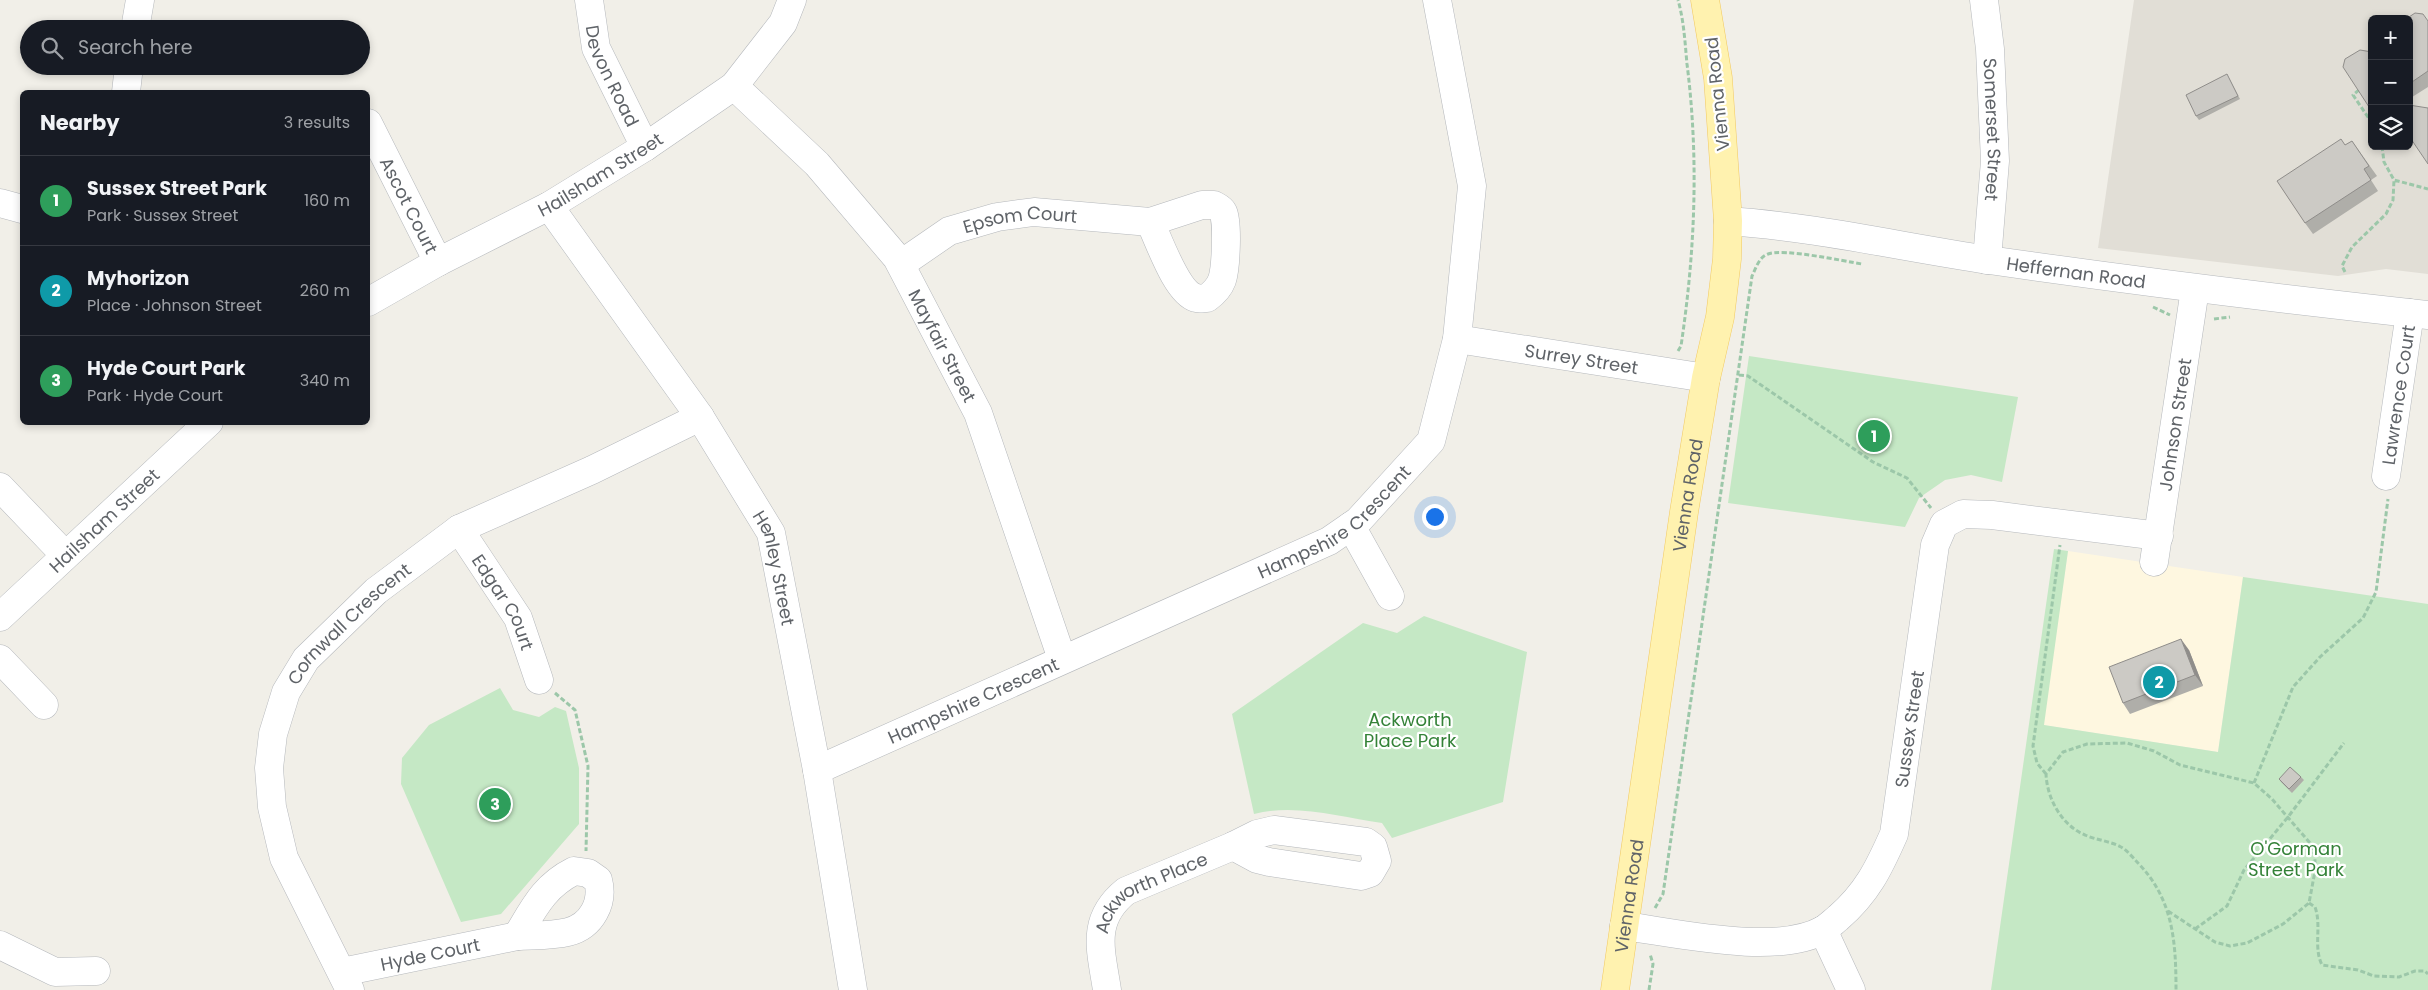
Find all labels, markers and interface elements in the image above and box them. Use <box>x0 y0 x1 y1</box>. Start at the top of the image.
map controls <box>2368 15 2413 150</box>
button: + <box>2368 15 2413 60</box>
search box <box>20 20 370 75</box>
street label: Devon Road <box>580 24 645 130</box>
icon: search <box>38 34 66 62</box>
text: Search here <box>78 34 192 61</box>
street label: Vienna Road <box>1699 36 1735 152</box>
street label: Somerset Street <box>1978 57 2008 202</box>
button: − <box>2368 60 2413 105</box>
button: layers <box>2368 105 2413 150</box>
text: Nearby <box>40 108 120 137</box>
text: 3 results <box>284 111 350 134</box>
street label: Hailsham Street <box>533 126 668 222</box>
street label: Ascot Court <box>374 152 444 258</box>
text: Sussex Street Park <box>87 175 267 202</box>
text: 1 <box>53 189 59 212</box>
text: 160 m <box>304 189 350 212</box>
street label: Epsom Court <box>960 199 1078 239</box>
text: Park · Sussex Street <box>87 204 238 227</box>
street label: Heffernan Road <box>2005 250 2147 294</box>
text: Myhorizon <box>87 265 189 292</box>
text: 2 <box>51 279 61 302</box>
text: 260 m <box>300 279 350 302</box>
street label: Mayfair Street <box>903 284 983 406</box>
text: Place · Johnson Street <box>87 294 262 317</box>
street label: Lawrence Court <box>2375 323 2421 467</box>
street label: Surrey Street <box>1523 337 1640 380</box>
text: Hyde Court Park <box>87 355 245 382</box>
street label: Johnson Street <box>2152 356 2197 493</box>
text: 3 <box>51 369 61 392</box>
text: 340 m <box>300 369 350 392</box>
text: Park · Hyde Court <box>87 384 223 407</box>
pin: 1 <box>1858 417 1890 455</box>
street label: Vienna Road <box>1666 437 1708 554</box>
street label: Hampshire Crescent <box>1253 459 1416 584</box>
street label: Hailsham Street <box>43 462 165 578</box>
your location <box>1422 504 1448 530</box>
street label: Henley Street <box>747 505 801 627</box>
street label: Edgar Court <box>466 549 540 653</box>
street label: Cornwall Crescent <box>281 557 416 689</box>
street label: Hampshire Crescent <box>884 651 1063 749</box>
pin: 2 <box>2143 663 2175 701</box>
street label: Sussex Street <box>1888 669 1930 789</box>
park label: Ackworth Place Park <box>1364 707 1457 753</box>
pin: 3 <box>479 785 511 823</box>
park label: O'Gorman Street Park <box>2248 836 2345 882</box>
street label: Vienna Road <box>1608 837 1649 955</box>
street label: Ackworth Place <box>1088 846 1211 936</box>
street label: Hyde Court <box>378 931 482 976</box>

